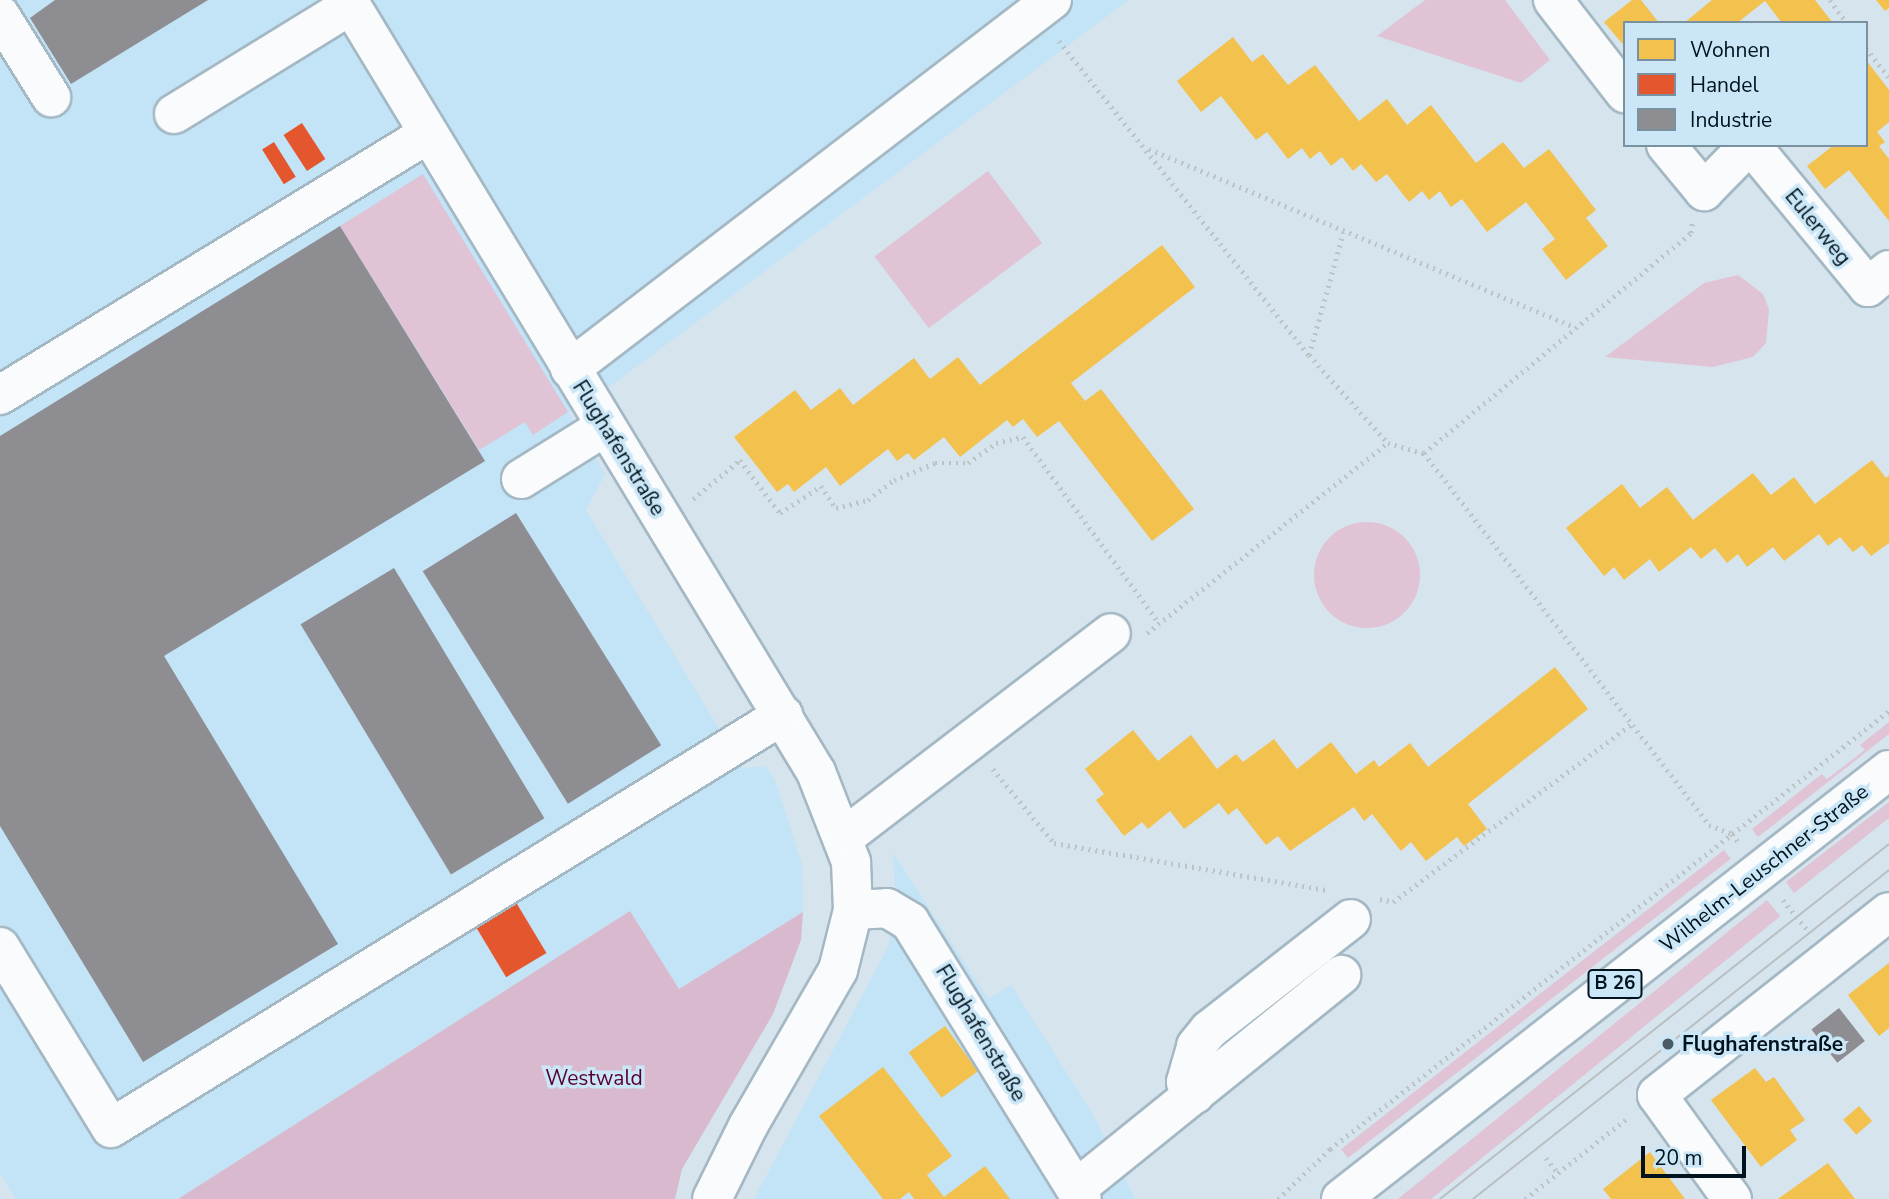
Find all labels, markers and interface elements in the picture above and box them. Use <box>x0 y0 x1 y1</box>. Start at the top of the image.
legend <box>1623 21 1868 147</box>
text: Wohnen <box>1690 36 1771 64</box>
text: Handel <box>1690 71 1759 99</box>
text: Industrie <box>1690 106 1772 134</box>
street label: Eulerweg <box>1780 184 1856 270</box>
street label: Flughafenstraße <box>567 376 671 520</box>
street label: Wilhelm-Leuschner-Straße <box>1655 779 1873 957</box>
street label: Flughafenstraße <box>930 960 1032 1106</box>
road number: B 26 <box>1587 968 1643 1000</box>
place label: Flughafenstraße <box>1682 1031 1843 1057</box>
marker: Flughafenstraße <box>1660 1036 1676 1052</box>
park label: Westwald <box>545 1065 643 1091</box>
scale bar <box>1644 1132 1749 1176</box>
text: 20 m <box>1654 1144 1703 1172</box>

